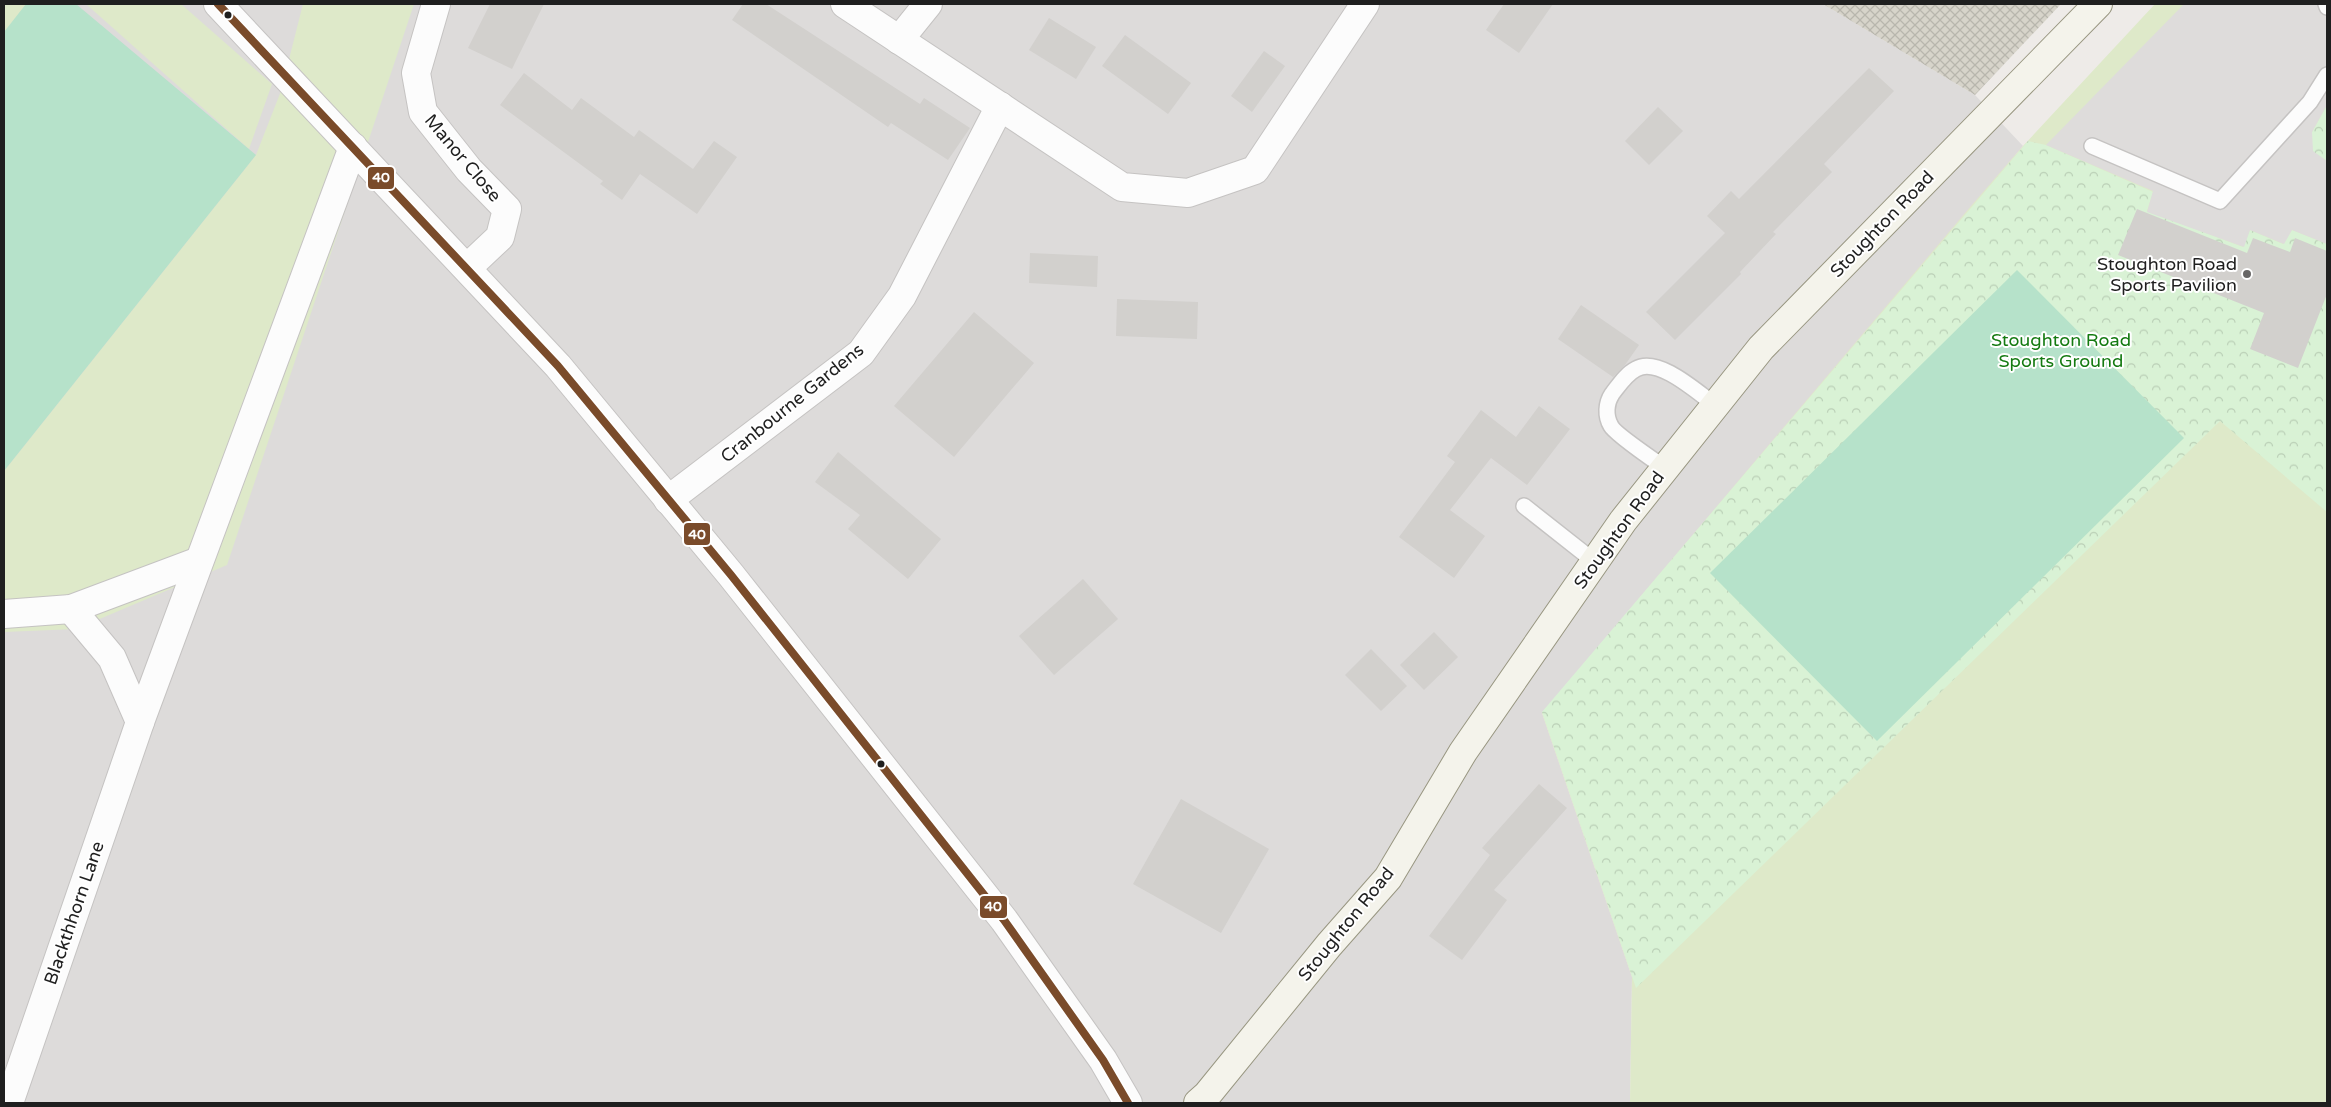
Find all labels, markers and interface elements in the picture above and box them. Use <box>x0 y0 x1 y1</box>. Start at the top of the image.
unlabelled marker <box>223 10 233 20</box>
street label: Manor Close <box>420 110 506 206</box>
line badge: 40 <box>367 166 395 190</box>
street label: Stoughton Road <box>1825 166 1939 282</box>
text: 40 <box>372 169 390 186</box>
place label: Stoughton Road Sports Pavilion <box>2097 253 2237 296</box>
marker: Stoughton Road Sports Pavilion <box>2241 268 2253 280</box>
park label: Stoughton Road Sports Ground <box>1991 329 2131 372</box>
street label: Cranbourne Gardens <box>716 338 868 468</box>
street label: Stoughton Road <box>1569 467 1669 593</box>
line badge: 40 <box>683 522 711 546</box>
text: 40 <box>688 526 706 543</box>
unlabelled marker <box>876 759 886 769</box>
street label: Blackthhorn Lane <box>39 838 109 988</box>
street label: Stoughton Road <box>1293 863 1399 985</box>
line badge: 40 <box>979 895 1008 919</box>
text: 40 <box>984 898 1002 915</box>

